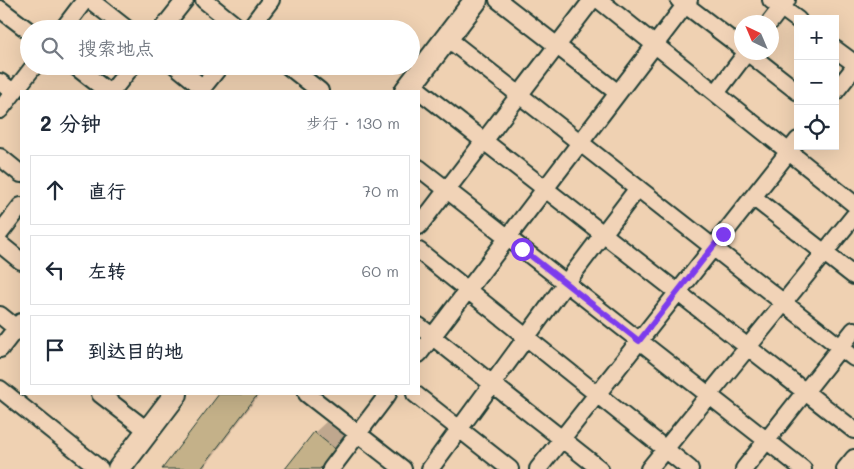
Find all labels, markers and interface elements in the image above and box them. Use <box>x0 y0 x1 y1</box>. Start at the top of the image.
north arrow <box>734 15 779 60</box>
map controls <box>794 15 839 150</box>
button: + <box>794 15 839 60</box>
search box <box>20 20 420 75</box>
icon: search <box>38 34 66 62</box>
text: 搜索地点 <box>78 35 154 60</box>
button: − <box>794 60 839 105</box>
button: locate <box>794 105 839 150</box>
text: 2 分钟 <box>40 109 101 136</box>
text: 步行 · 130 m <box>307 112 400 133</box>
icon: ahead <box>41 176 69 204</box>
text: 直行 <box>88 178 126 203</box>
text: 70 m <box>362 180 399 201</box>
route end <box>712 223 735 246</box>
route start <box>511 238 534 261</box>
icon: left <box>41 256 69 284</box>
text: 左转 <box>88 258 126 283</box>
text: 60 m <box>362 260 399 281</box>
icon: arrive <box>41 336 69 364</box>
text: 到达目的地 <box>88 338 183 363</box>

